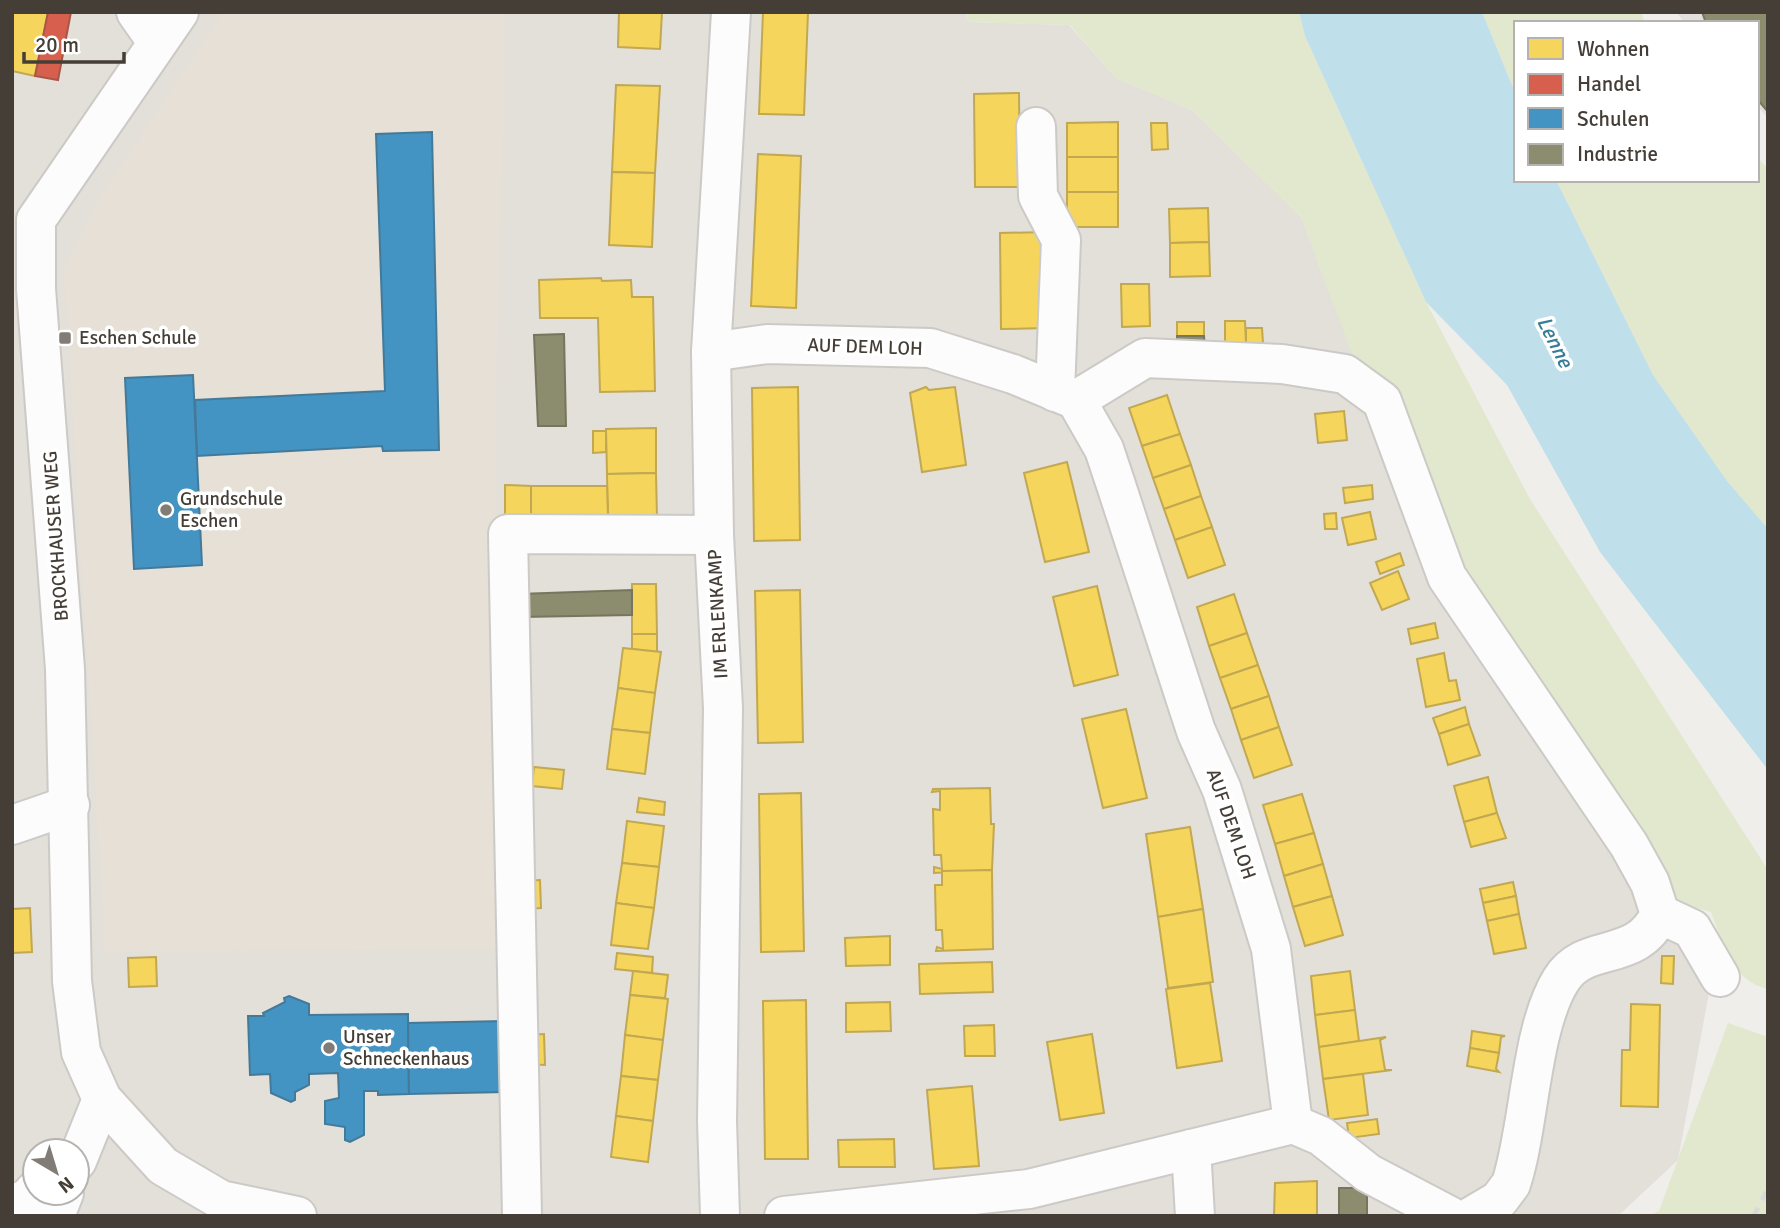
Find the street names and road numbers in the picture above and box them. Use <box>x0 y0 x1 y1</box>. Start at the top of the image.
street label: AUF DEM LOH <box>807 333 923 361</box>
street label: BROCKHAUSER WEG <box>38 450 74 622</box>
street label: IM ERLENKAMP <box>703 548 733 679</box>
street label: AUF DEM LOH <box>1201 766 1261 882</box>

